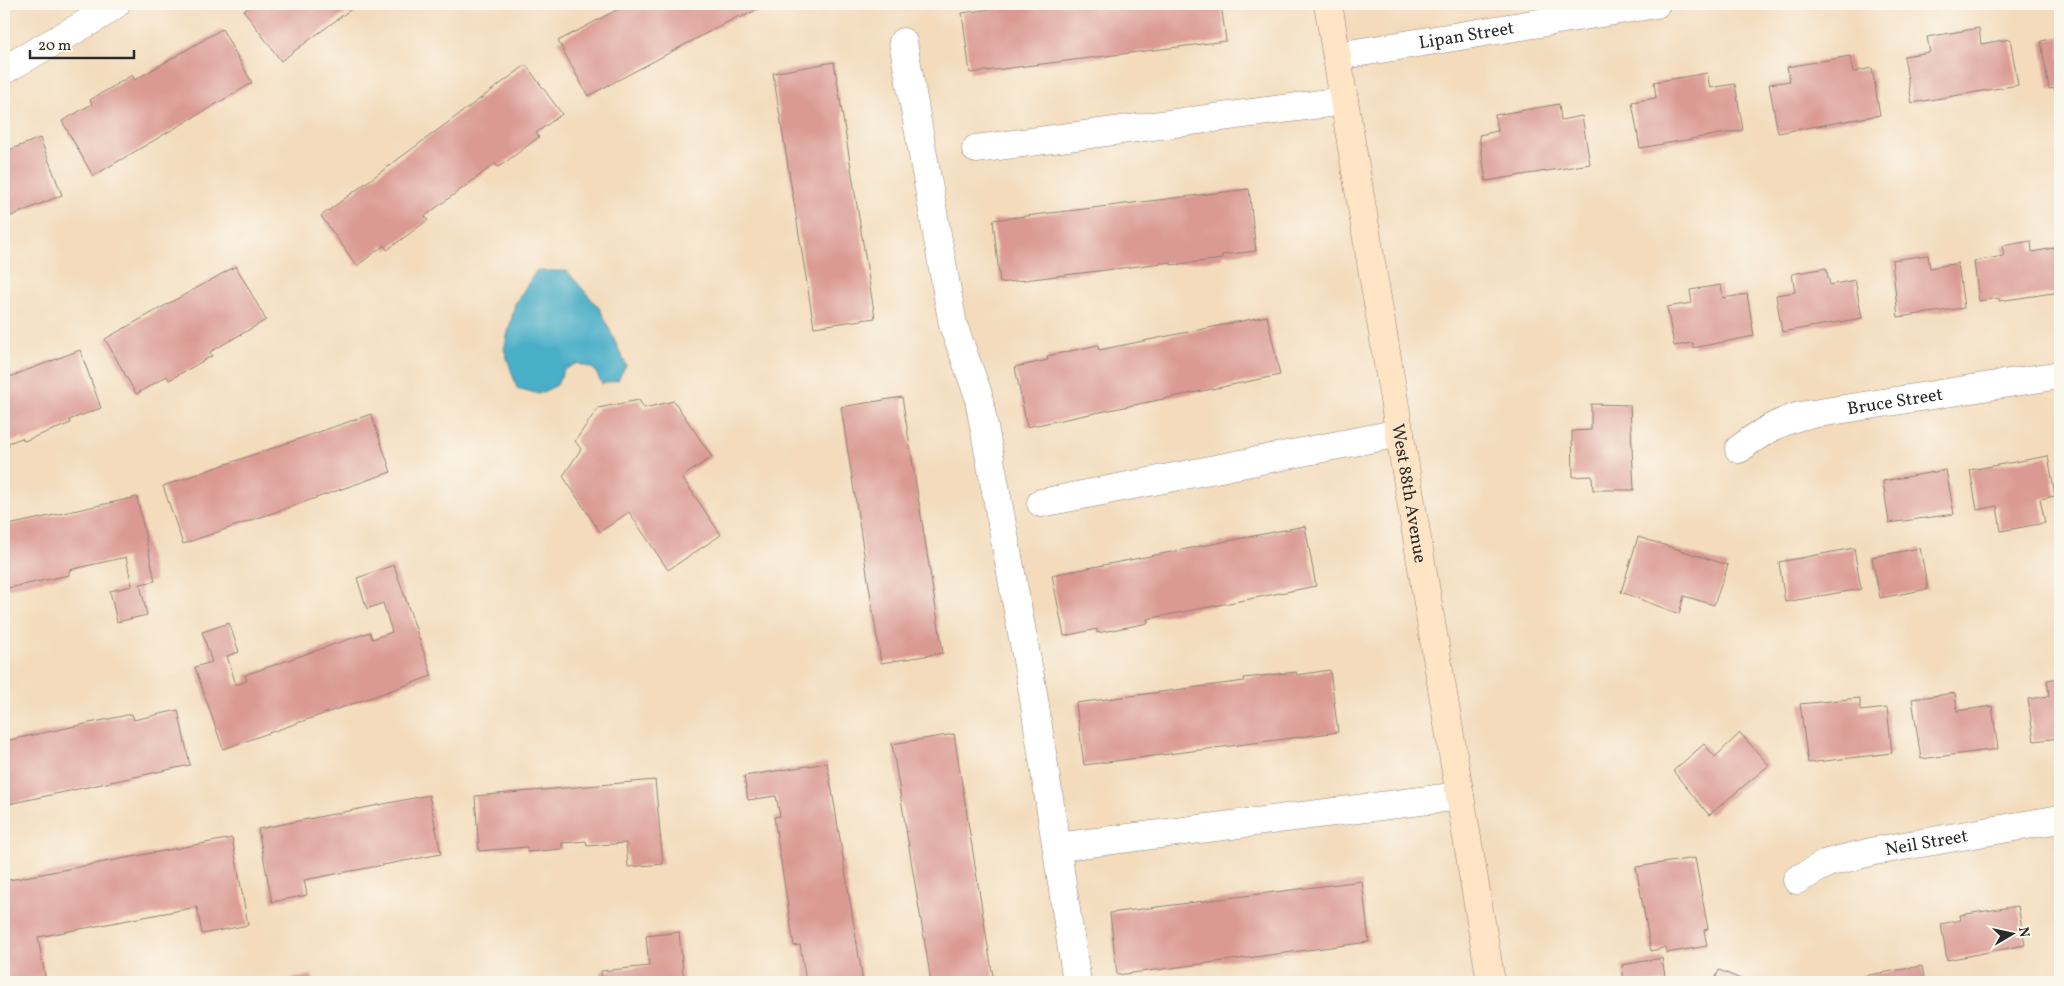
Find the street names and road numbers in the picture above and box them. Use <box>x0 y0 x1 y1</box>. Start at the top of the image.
street label: Lipan Street <box>1417 16 1516 56</box>
street label: Bruce Street <box>1846 383 1945 422</box>
street label: West 88th Avenue <box>1384 422 1432 565</box>
street label: Neil Street <box>1883 824 1970 863</box>

